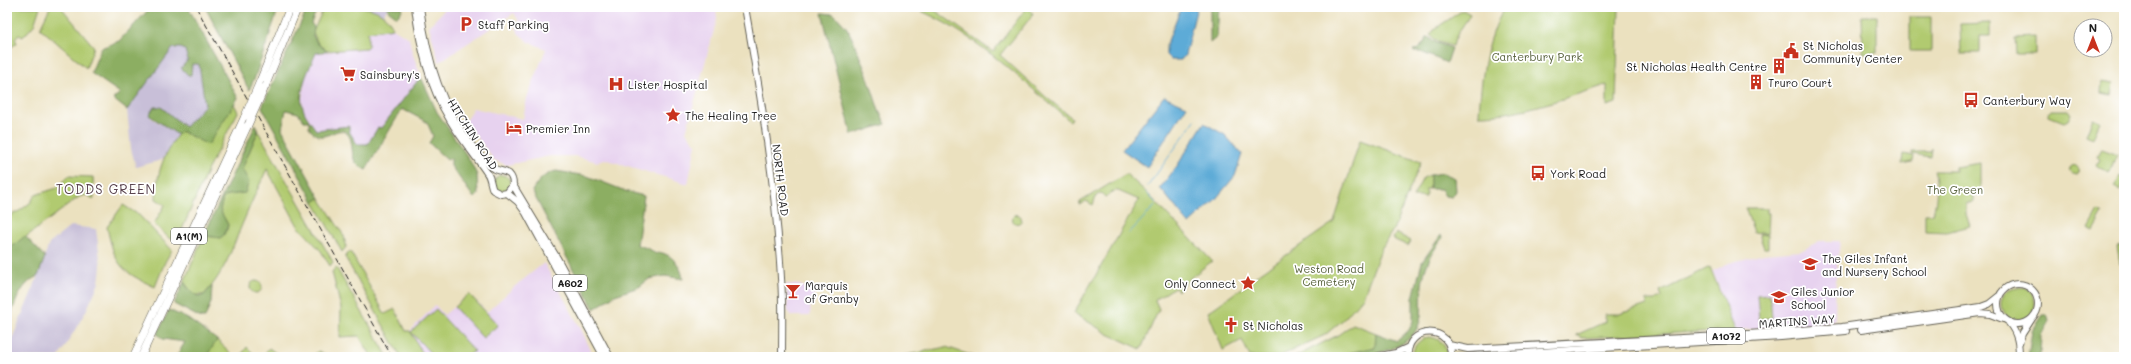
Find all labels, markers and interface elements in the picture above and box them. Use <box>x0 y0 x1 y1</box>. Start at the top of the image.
parking icon: Staff Parking <box>457 15 475 33</box>
place label: Staff Parking <box>478 17 549 32</box>
north arrow <box>2073 18 2113 58</box>
text: N <box>2089 20 2097 35</box>
place label: St Nicholas Community Center <box>1803 38 1902 66</box>
public building icon: St Nicholas Community Center <box>1782 42 1800 60</box>
park label: Canterbury Park <box>1492 49 1583 64</box>
building icon: St Nicholas Health Centre <box>1770 57 1788 75</box>
place label: St Nicholas Health Centre <box>1627 59 1767 74</box>
supermarket icon: Sainsbury's <box>339 65 357 83</box>
place label: Sainsbury's <box>360 67 420 82</box>
building icon: Truro Court <box>1747 73 1765 91</box>
hospital icon: Lister Hospital <box>607 75 625 93</box>
place label: Truro Court <box>1768 75 1832 90</box>
place label: Lister Hospital <box>628 77 708 92</box>
bus stop icon: Canterbury Way <box>1962 91 1980 109</box>
place label: Canterbury Way <box>1983 93 2071 108</box>
street label: HITCHIN ROAD <box>444 96 502 172</box>
place icon: The Healing Tree <box>664 106 682 124</box>
place label: The Healing Tree <box>685 108 777 123</box>
hotel icon: Premier Inn <box>505 119 523 137</box>
place label: Premier Inn <box>526 121 590 136</box>
street label: NORTH ROAD <box>769 143 793 217</box>
bus stop icon: York Road <box>1529 164 1547 182</box>
place label: York Road <box>1550 166 1606 181</box>
district label: TODDS GREEN <box>56 180 156 197</box>
park label: The Green <box>1927 182 1983 197</box>
road number: A1(M) <box>171 228 207 244</box>
place label: The Giles Infant and Nursery School <box>1822 251 1927 279</box>
school or university icon: The Giles Infant and Nursery School <box>1801 255 1819 273</box>
park label: Weston Road Cemetery <box>1294 261 1364 289</box>
place icon: Only Connect <box>1239 274 1257 292</box>
road number: A602 <box>553 275 587 291</box>
place label: Only Connect <box>1164 276 1236 291</box>
place label: Marquis of Granby <box>805 278 859 306</box>
bar icon: Marquis of Granby <box>784 282 802 300</box>
place label: Giles Junior School <box>1791 284 1855 312</box>
school or university icon: Giles Junior School <box>1770 288 1788 306</box>
street label: MARTINS WAY <box>1758 311 1836 331</box>
church icon: St Nicholas <box>1222 316 1240 334</box>
place label: St Nicholas <box>1243 318 1303 333</box>
road number: A1072 <box>1707 328 1745 344</box>

